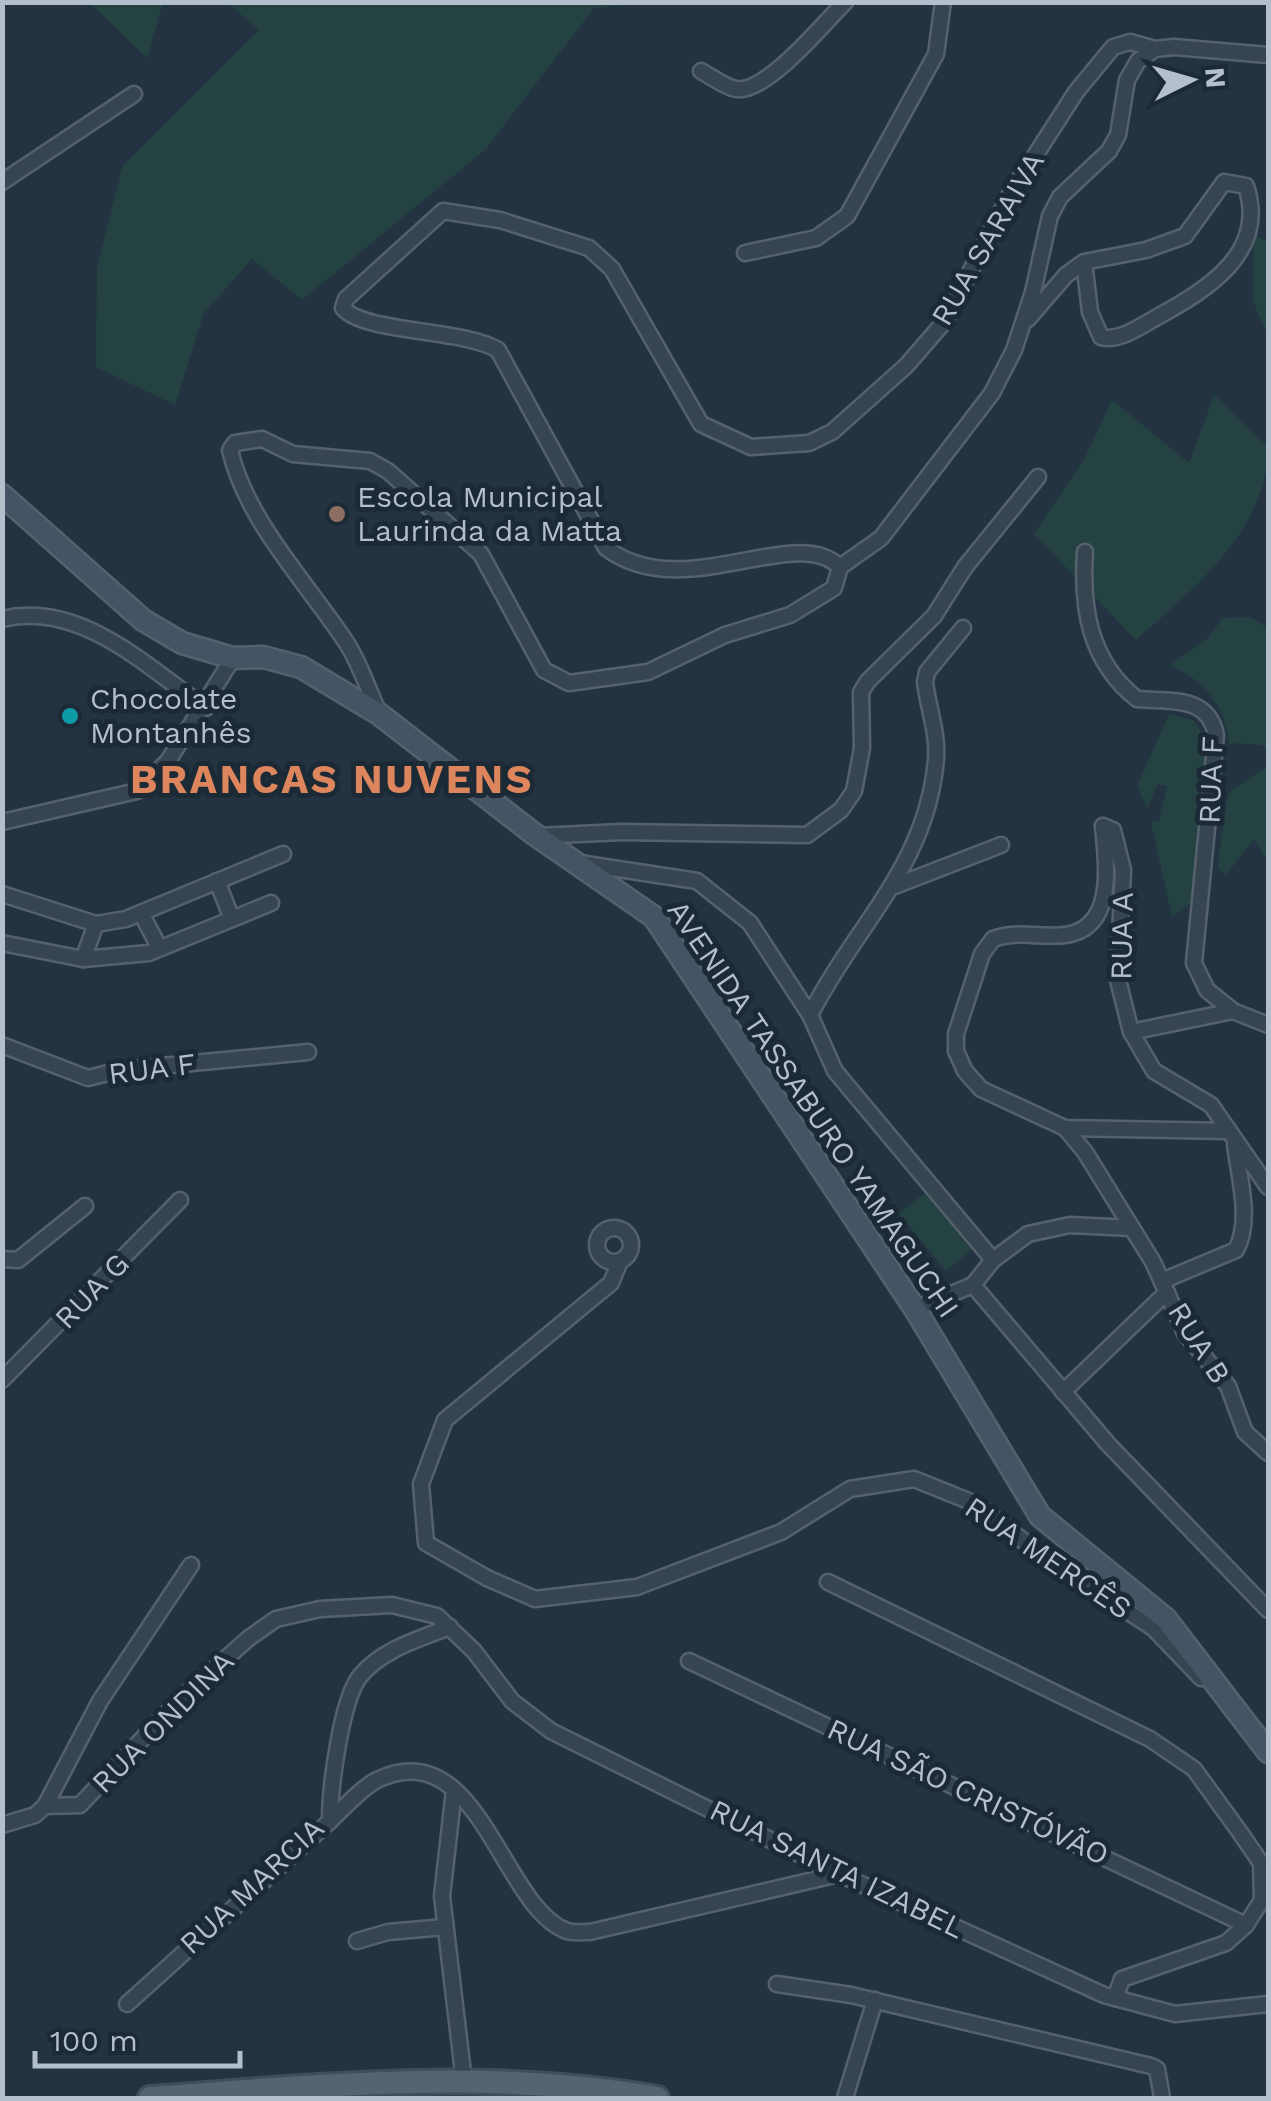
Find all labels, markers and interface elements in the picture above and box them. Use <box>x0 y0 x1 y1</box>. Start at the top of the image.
north arrow <box>1141 30 1241 130</box>
text: N <box>1198 66 1233 90</box>
street label: RUA SARAIVA <box>924 146 1051 332</box>
place label: Escola Municipal Laurinda da Matta <box>357 479 622 548</box>
marker: Escola Municipal Laurinda da Matta <box>326 503 348 525</box>
place label: Chocolate Montanhês <box>90 681 252 750</box>
marker: Chocolate Montanhês <box>59 705 81 727</box>
street label: RUA F <box>1191 736 1230 824</box>
district label: BRANCAS NUVENS <box>130 756 534 803</box>
street label: RUA A <box>1103 892 1140 980</box>
street label: AVENIDA TASSABURO YAMAGUCHI <box>660 893 967 1324</box>
street label: RUA F <box>106 1046 198 1091</box>
street label: RUA G <box>47 1246 136 1336</box>
street label: RUA B <box>1161 1296 1238 1390</box>
street label: RUA MERCÊS <box>959 1489 1138 1626</box>
street label: RUA ONDINA <box>84 1643 241 1800</box>
street label: RUA SÃO CRISTÓVÃO <box>822 1711 1114 1872</box>
street label: RUA SANTA IZABEL <box>704 1792 970 1945</box>
street label: RUA MARCIA <box>173 1810 331 1961</box>
scale bar <box>35 2006 240 2068</box>
text: 100 m <box>50 2023 138 2058</box>

